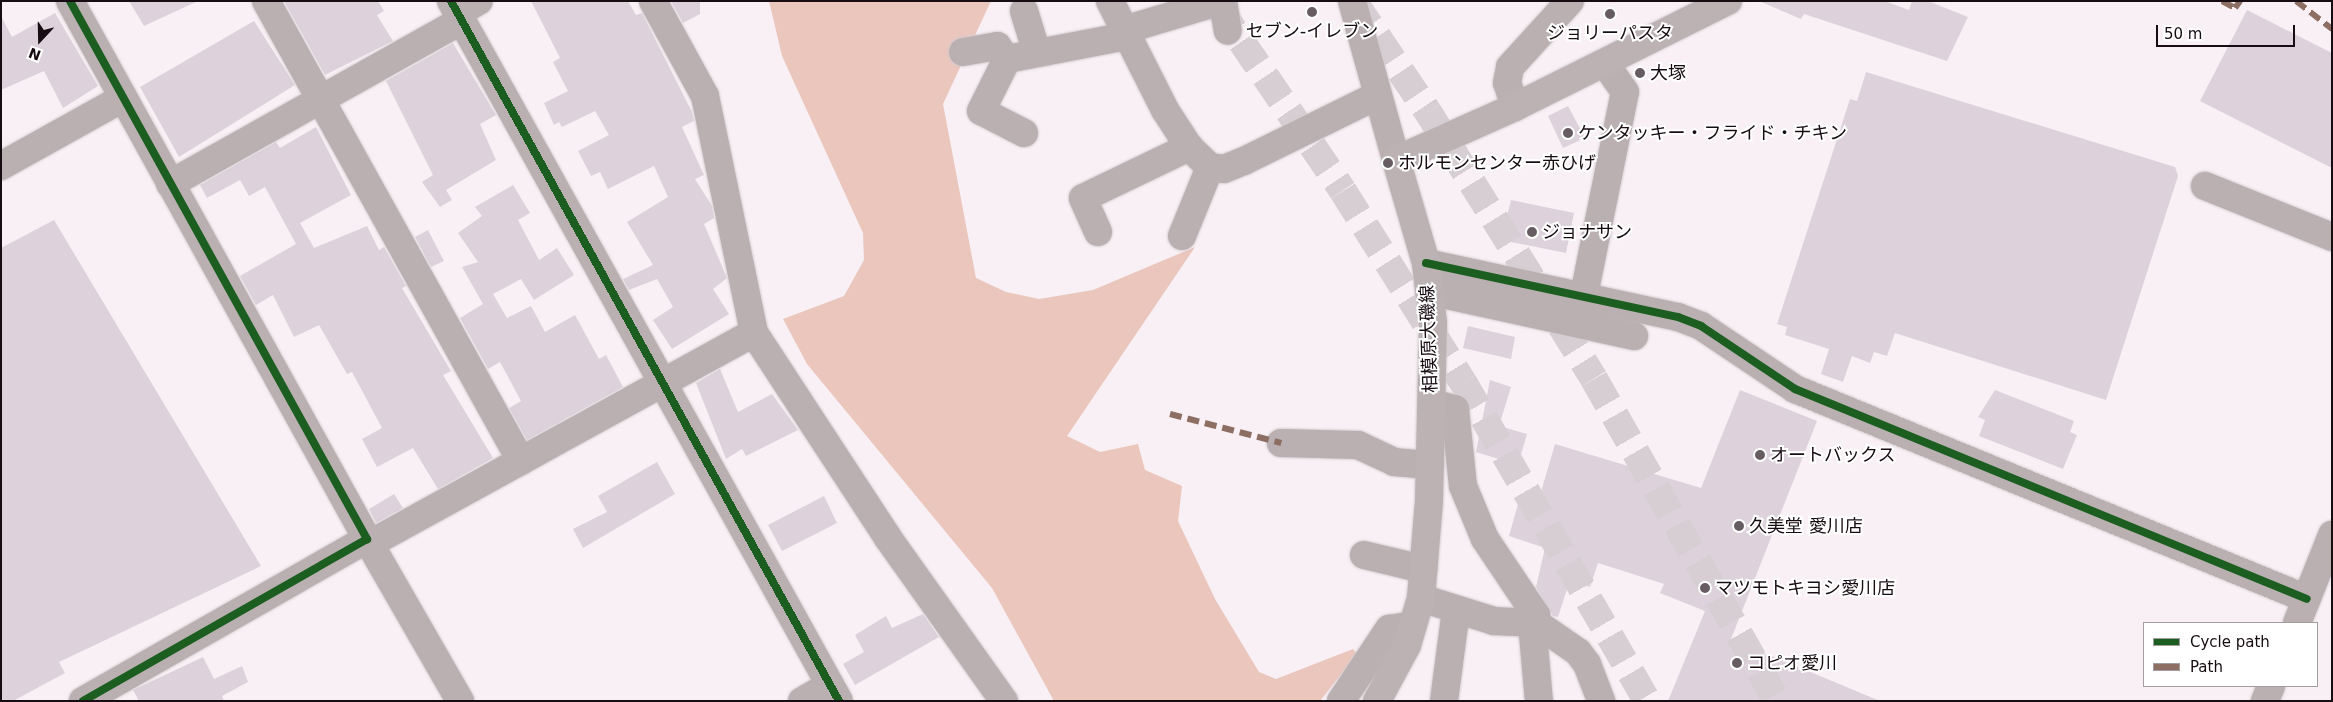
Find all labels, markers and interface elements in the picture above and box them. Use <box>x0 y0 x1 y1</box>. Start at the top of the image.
marker: セブン-イレブン <box>1306 6 1318 18</box>
marker: ジョリーパスタ <box>1604 8 1616 20</box>
north arrow <box>15 15 65 65</box>
scale bar <box>2158 15 2297 47</box>
place label: セブン-イレブン <box>1246 20 1378 42</box>
place label: ジョリーパスタ <box>1547 22 1673 44</box>
text: 50 m <box>2164 25 2202 43</box>
text: N <box>26 44 43 64</box>
place label: 大塚 <box>1650 62 1686 84</box>
marker: 大塚 <box>1634 67 1646 79</box>
place label: ケンタッキー・フライド・チキン <box>1578 122 1848 144</box>
marker: ケンタッキー・フライド・チキン <box>1562 127 1574 139</box>
place label: ホルモンセンター赤ひげ <box>1398 152 1596 174</box>
marker: ホルモンセンター赤ひげ <box>1382 157 1394 169</box>
place label: ジョナサン <box>1542 221 1632 243</box>
marker: ジョナサン <box>1526 226 1538 238</box>
street label: 相模原大磯線 <box>1416 285 1442 393</box>
place label: オートバックス <box>1770 444 1896 466</box>
marker: オートバックス <box>1754 449 1766 461</box>
place label: 久美堂 愛川店 <box>1749 515 1863 537</box>
marker: 久美堂 愛川店 <box>1733 520 1745 532</box>
place label: マツモトキヨシ愛川店 <box>1715 577 1895 599</box>
marker: マツモトキヨシ愛川店 <box>1699 582 1711 594</box>
legend <box>2143 622 2318 687</box>
text: Cycle path <box>2190 633 2270 651</box>
place label: コピオ愛川 <box>1747 652 1837 674</box>
marker: コピオ愛川 <box>1731 657 1743 669</box>
text: Path <box>2190 658 2223 676</box>

